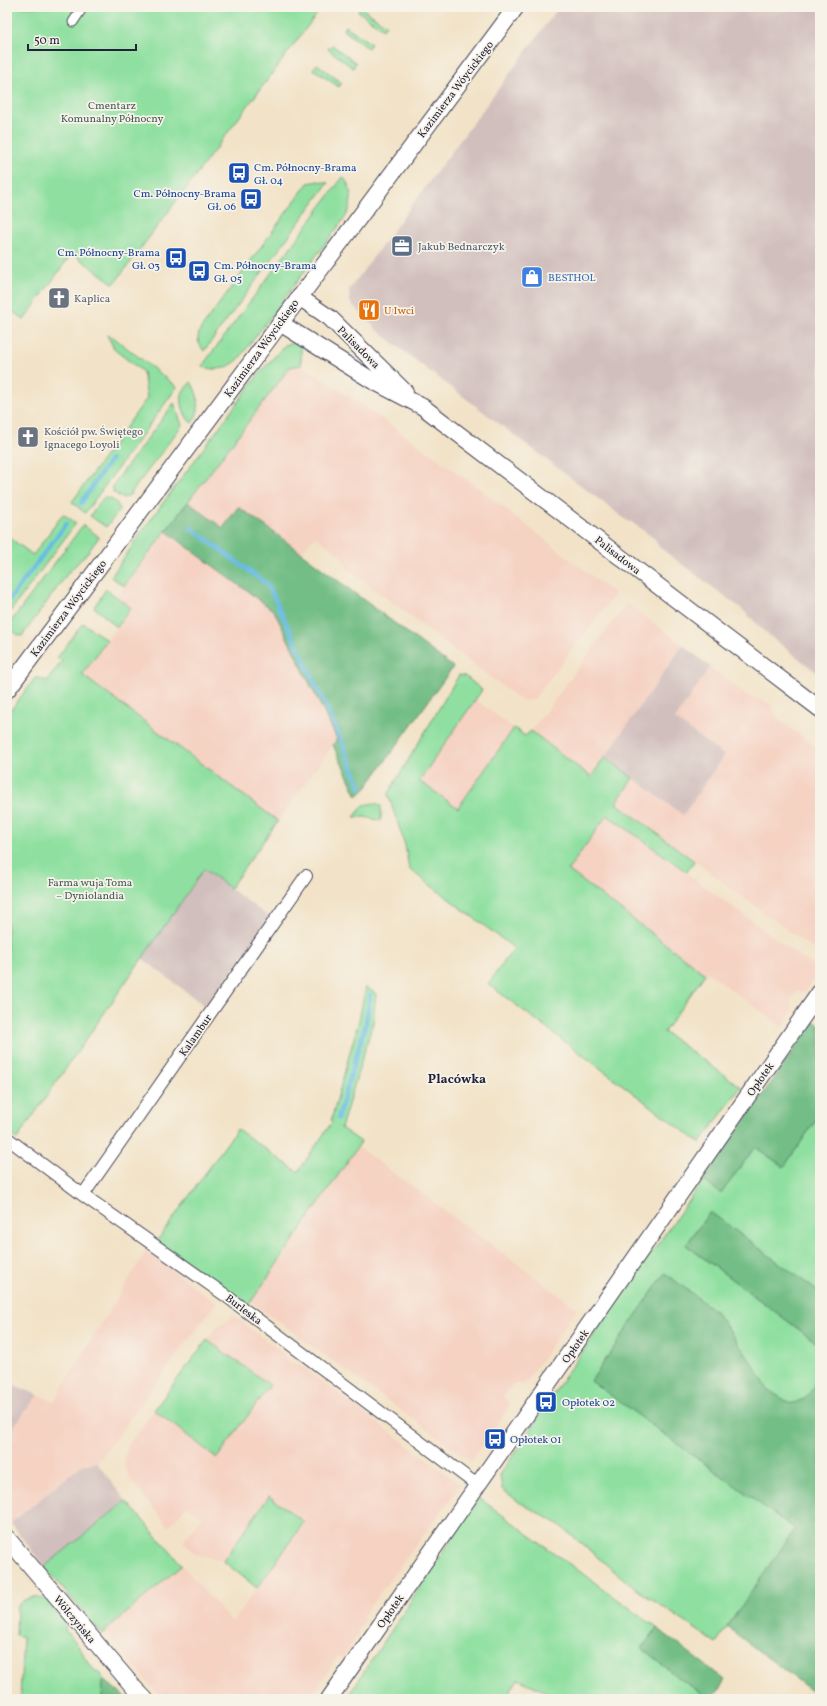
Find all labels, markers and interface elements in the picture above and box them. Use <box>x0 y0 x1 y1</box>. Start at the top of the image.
scale bar <box>28 26 136 52</box>
text: 50 m <box>34 33 60 49</box>
street label: Kazimierza Wóycickiego <box>415 38 498 142</box>
park label: Cmentarz Komunalny Północny <box>61 99 163 127</box>
bus stop icon: Cm. Północny-Brama Gł. 04 <box>226 160 252 186</box>
place label: Cm. Północny-Brama Gł. 04 <box>254 161 357 189</box>
bus stop icon: Cm. Północny-Brama Gł. 06 <box>238 186 264 212</box>
place label: Cm. Północny-Brama Gł. 06 <box>134 187 237 215</box>
office icon: Jakub Bednarczyk <box>389 233 415 259</box>
place label: Jakub Bednarczyk <box>418 240 505 255</box>
bus stop icon: Cm. Północny-Brama Gł. 03 <box>163 245 189 271</box>
place label: Cm. Północny-Brama Gł. 03 <box>58 246 161 274</box>
bus stop icon: Cm. Północny-Brama Gł. 05 <box>186 258 212 284</box>
place label: Cm. Północny-Brama Gł. 05 <box>214 259 317 287</box>
shop icon: BESTHOL <box>519 264 545 290</box>
place label: BESTHOL <box>548 271 596 286</box>
church icon: Kaplica <box>46 285 72 311</box>
place label: Kaplica <box>74 292 111 307</box>
street label: Kazimierza Wóycickiego <box>221 297 303 401</box>
restaurant icon: U Iwci <box>356 297 382 323</box>
place label: U Iwci <box>384 304 414 319</box>
street label: Palisadowa <box>333 323 383 373</box>
church icon: Kościół pw. Świętego Ignacego Loyoli <box>15 424 41 450</box>
place label: Kościół pw. Świętego Ignacego Loyoli <box>44 425 143 453</box>
street label: Palisadowa <box>591 533 644 579</box>
street label: Kazimierza Wóycickiego <box>28 557 111 661</box>
park label: Farma wuja Toma – Dyniolandia <box>48 876 133 904</box>
street label: Kalambur <box>176 1011 216 1060</box>
street label: Opłotek <box>744 1060 778 1100</box>
district label: Placówka <box>428 1071 486 1089</box>
street label: Burleska <box>222 1291 265 1329</box>
street label: Opłotek <box>559 1327 593 1367</box>
bus stop icon: Opłotek 02 <box>533 1389 559 1415</box>
place label: Opłotek 02 <box>562 1396 615 1411</box>
bus stop icon: Opłotek 01 <box>482 1426 508 1452</box>
place label: Opłotek 01 <box>510 1433 561 1448</box>
street label: Opłotek <box>374 1592 408 1632</box>
street label: Wólczyńska <box>49 1593 99 1648</box>

